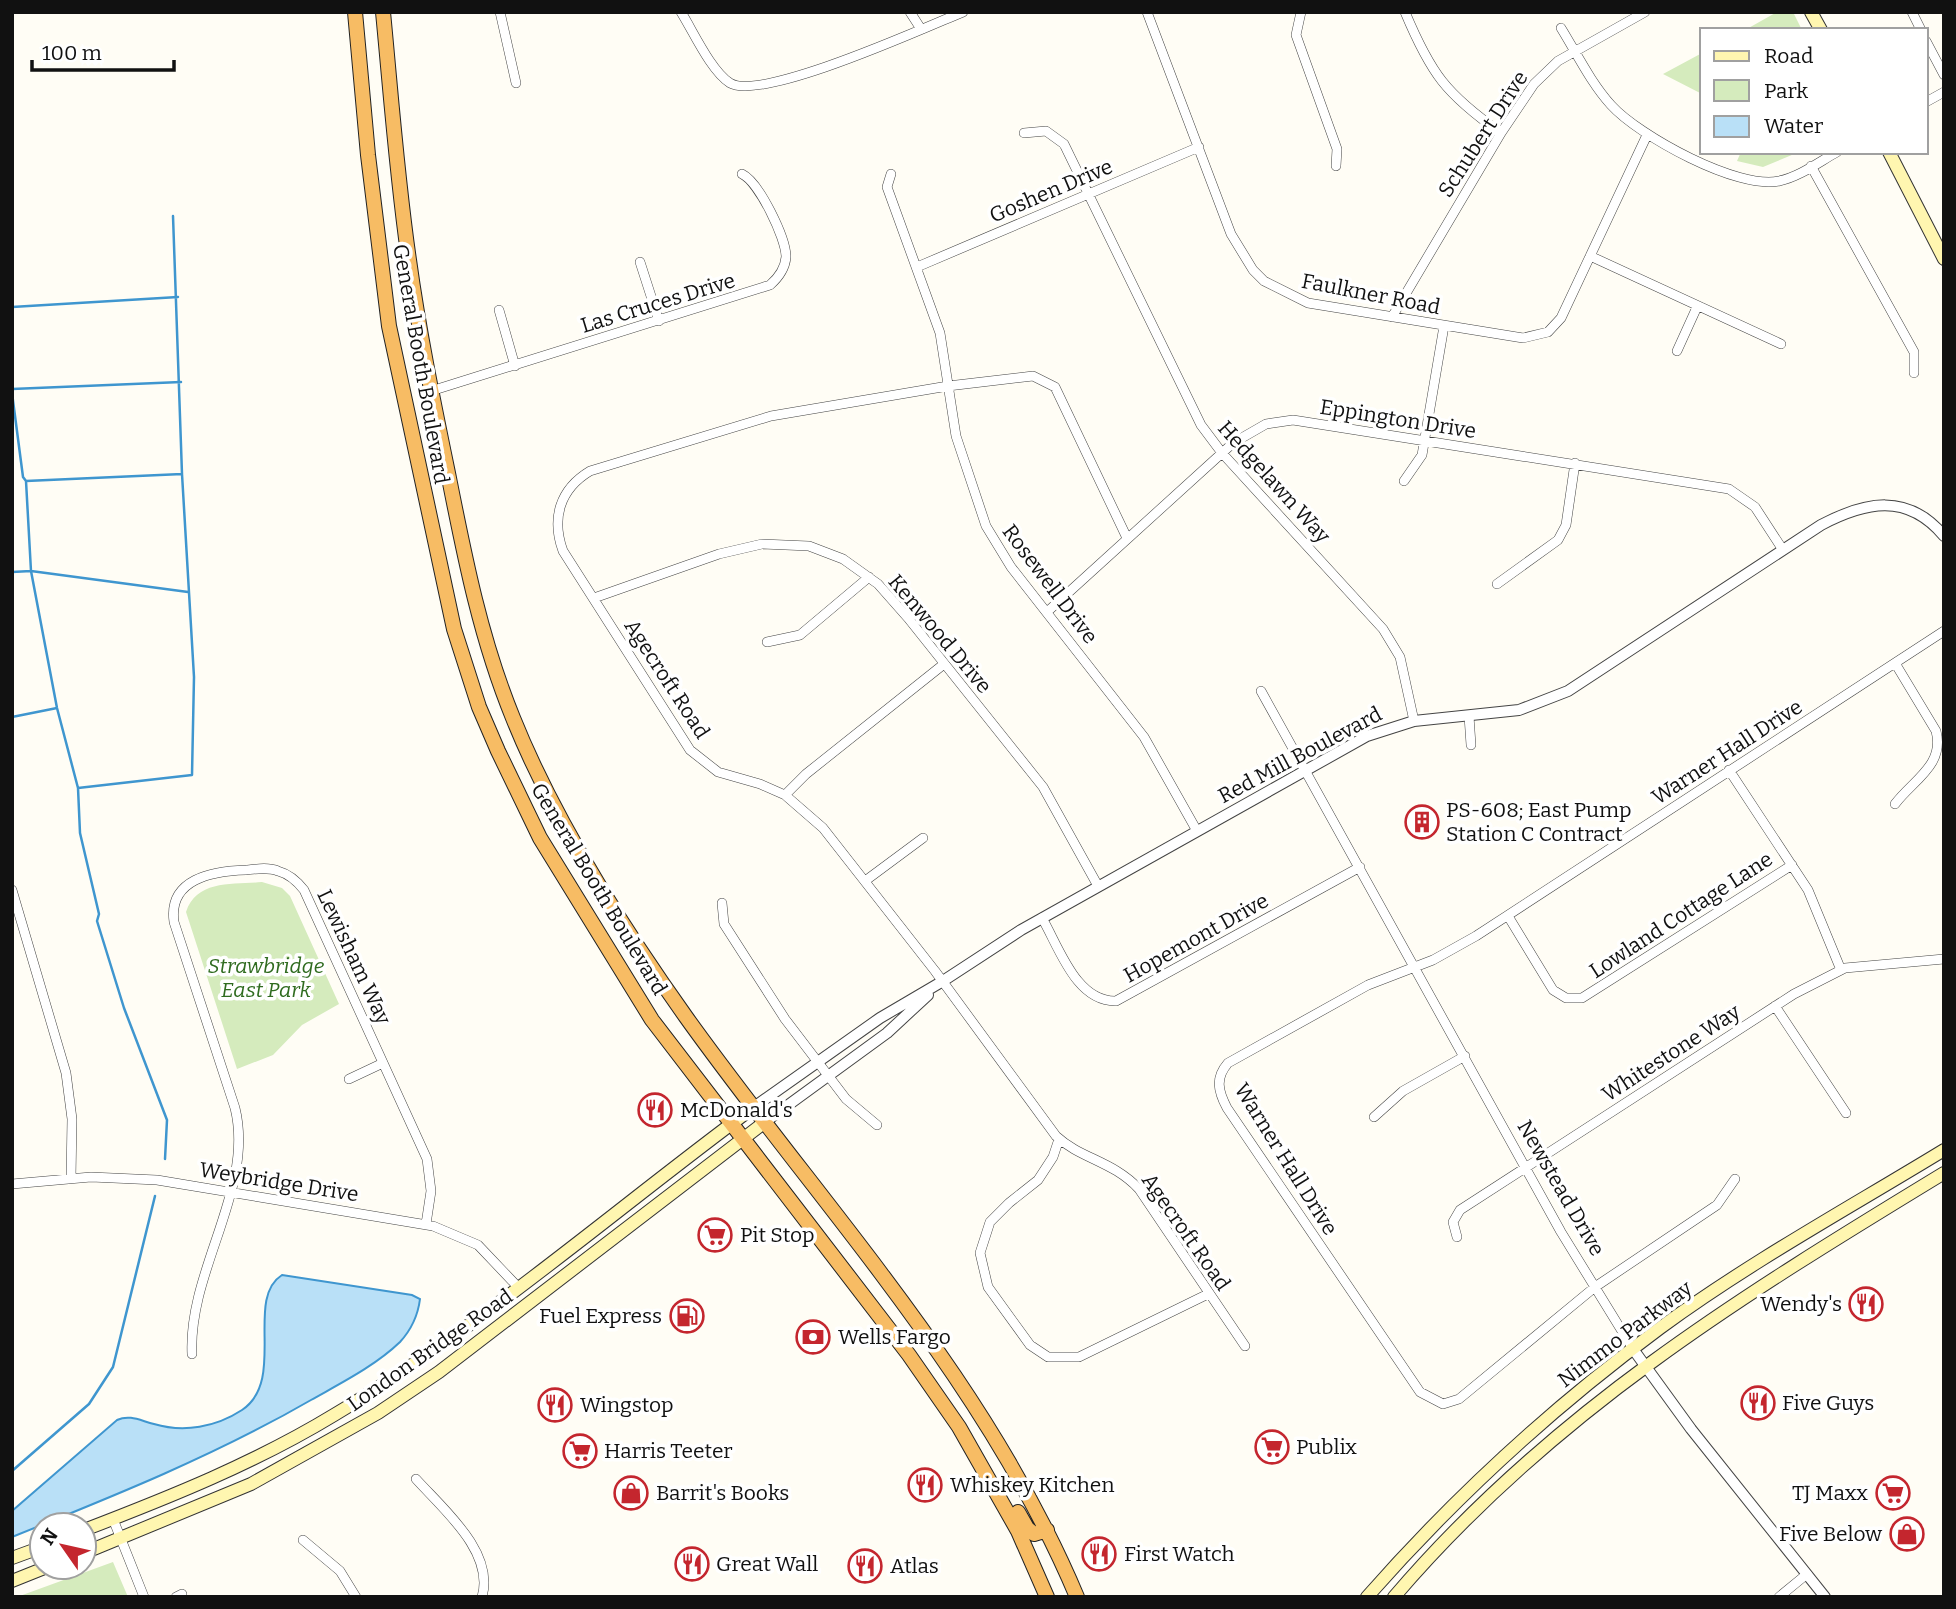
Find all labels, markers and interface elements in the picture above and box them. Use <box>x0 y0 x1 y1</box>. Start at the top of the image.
scale bar <box>32 28 173 72</box>
legend <box>1700 28 1928 154</box>
text: 100 m <box>42 40 102 66</box>
text: Road <box>1764 43 1813 69</box>
street label: Schubert Drive <box>1433 66 1533 202</box>
text: Park <box>1764 78 1808 104</box>
text: Water <box>1764 113 1823 139</box>
street label: Goshen Drive <box>985 153 1117 229</box>
street label: General Booth Boulevard <box>387 242 455 486</box>
street label: Las Cruces Drive <box>578 267 738 339</box>
street label: Faulkner Road <box>1299 268 1443 320</box>
street label: Eppington Drive <box>1318 394 1478 444</box>
street label: Hedgelawn Way <box>1212 415 1336 549</box>
street label: Rosewell Drive <box>997 519 1103 649</box>
street label: Kenwood Drive <box>883 569 997 699</box>
street label: Agecroft Road <box>619 614 715 744</box>
street label: Warner Hall Drive <box>1647 694 1807 810</box>
street label: Red Mill Boulevard <box>1214 701 1386 809</box>
street label: General Booth Boulevard <box>525 778 673 1000</box>
place label: PS-608; East Pump Station C Contract <box>1446 797 1631 847</box>
building icon: PS-608; East Pump Station C Contract <box>1403 803 1441 841</box>
street label: Lowland Cottage Lane <box>1585 846 1777 984</box>
street label: Lewisham Way <box>311 885 397 1029</box>
street label: Hopemont Drive <box>1119 888 1273 988</box>
park label: Strawbridge East Park <box>208 953 325 1003</box>
street label: Whitestone Way <box>1597 998 1746 1107</box>
street label: Warner Hall Drive <box>1229 1078 1343 1240</box>
restaurant icon: McDonald's <box>636 1091 674 1129</box>
place label: McDonald's <box>680 1097 793 1123</box>
street label: Newstead Drive <box>1512 1115 1610 1261</box>
street label: Weybridge Drive <box>198 1157 360 1207</box>
street label: Agecroft Road <box>1136 1168 1236 1296</box>
supermarket icon: Pit Stop <box>696 1216 734 1254</box>
place label: Pit Stop <box>740 1222 815 1248</box>
street label: Nimmo Parkway <box>1553 1274 1698 1393</box>
street label: London Bridge Road <box>342 1283 518 1417</box>
restaurant icon: Wendy's <box>1847 1285 1885 1323</box>
place label: Wendy's <box>1760 1291 1842 1317</box>
fuel station icon: Fuel Express <box>668 1297 706 1335</box>
place label: Fuel Express <box>539 1303 662 1329</box>
bank icon: Wells Fargo <box>794 1318 832 1356</box>
place label: Wells Fargo <box>838 1324 951 1350</box>
restaurant icon: Five Guys <box>1739 1384 1777 1422</box>
restaurant icon: Wingstop <box>536 1386 574 1424</box>
place label: Five Guys <box>1782 1390 1874 1416</box>
place label: Wingstop <box>580 1392 674 1418</box>
supermarket icon: Publix <box>1253 1428 1291 1466</box>
supermarket icon: Harris Teeter <box>561 1432 599 1470</box>
place label: Publix <box>1296 1434 1357 1460</box>
place label: Harris Teeter <box>604 1438 733 1464</box>
restaurant icon: Whiskey Kitchen <box>906 1466 944 1504</box>
place label: Whiskey Kitchen <box>950 1472 1114 1498</box>
shop icon: Barrit's Books <box>612 1474 650 1512</box>
supermarket icon: TJ Maxx <box>1874 1474 1912 1512</box>
place label: Barrit's Books <box>656 1480 789 1506</box>
place label: TJ Maxx <box>1792 1480 1868 1506</box>
north arrow <box>28 1511 98 1581</box>
shop icon: Five Below <box>1888 1515 1926 1553</box>
place label: Five Below <box>1779 1521 1882 1547</box>
text: N <box>36 1524 63 1549</box>
restaurant icon: First Watch <box>1080 1535 1118 1573</box>
place label: First Watch <box>1124 1541 1235 1567</box>
restaurant icon: Great Wall <box>673 1545 711 1583</box>
restaurant icon: Atlas <box>846 1547 884 1585</box>
place label: Great Wall <box>716 1551 818 1577</box>
place label: Atlas <box>890 1553 939 1579</box>

